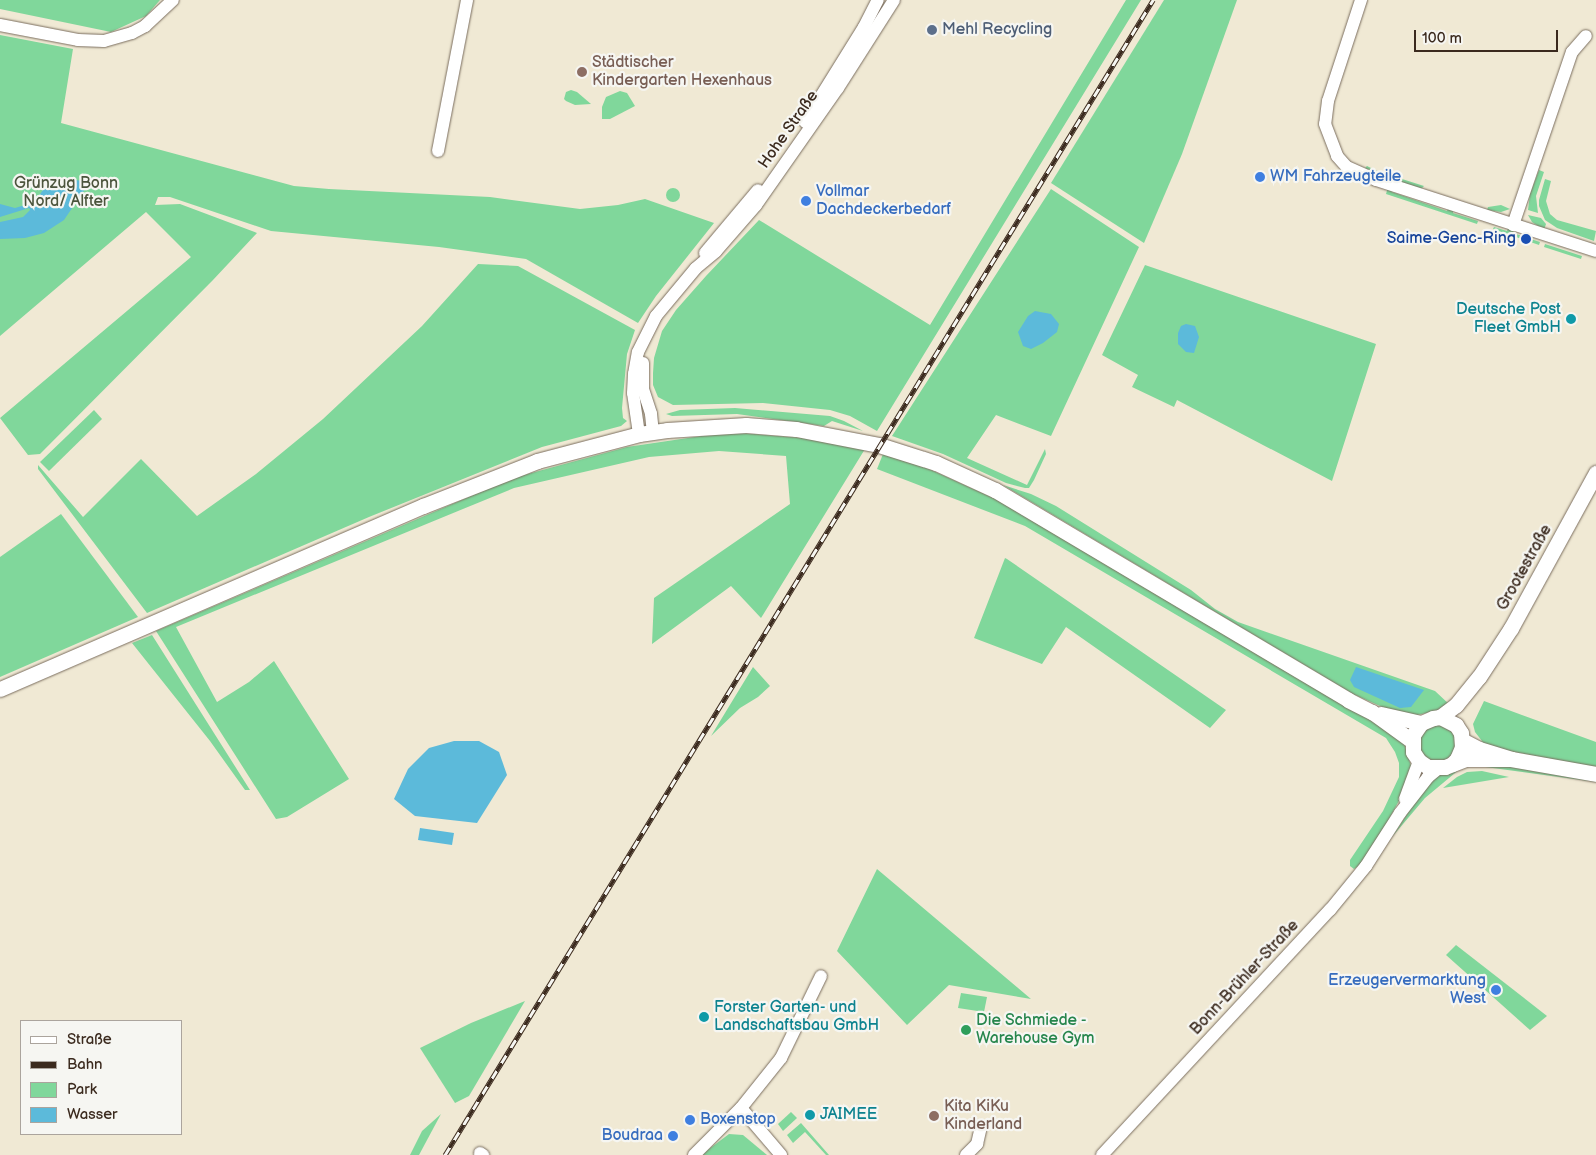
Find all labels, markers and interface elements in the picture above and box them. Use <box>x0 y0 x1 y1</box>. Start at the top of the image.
place label: Mehl Recycling <box>942 20 1052 40</box>
scale bar <box>1416 20 1560 52</box>
marker: Mehl Recycling <box>926 24 938 36</box>
text: 100 m <box>1422 29 1462 48</box>
place label: Städtischer Kindergarten Hexenhaus <box>592 53 772 91</box>
marker: Städtischer Kindergarten Hexenhaus <box>576 66 588 78</box>
street label: Hohe Straße <box>755 87 823 173</box>
place label: WM Fahrzeugteile <box>1270 167 1401 187</box>
marker: WM Fahrzeugteile <box>1254 171 1266 183</box>
park label: Grünzug Bonn Nord/ Alfter <box>14 174 118 212</box>
place label: Vollmar Dachdeckerbedarf <box>816 182 951 220</box>
marker: Vollmar Dachdeckerbedarf <box>800 195 812 207</box>
place label: Saime-Genc-Ring <box>1387 229 1516 249</box>
marker: Saime-Genc-Ring <box>1520 233 1532 245</box>
place label: Deutsche Post Fleet GmbH <box>1456 300 1561 338</box>
marker: Deutsche Post Fleet GmbH <box>1565 313 1577 325</box>
street label: Grootestraße <box>1494 522 1556 614</box>
street label: Bonn-Brühler-Straße <box>1187 917 1303 1039</box>
place label: Erzeugervermarktung West <box>1328 971 1486 1009</box>
marker: Erzeugervermarktung West <box>1490 984 1502 996</box>
place label: Forster Garten- und Landschaftsbau GmbH <box>714 998 879 1036</box>
marker: Forster Garten- und Landschaftsbau GmbH <box>698 1011 710 1023</box>
place label: Die Schmiede - Warehouse Gym <box>976 1011 1095 1049</box>
legend <box>20 1020 182 1135</box>
marker: Die Schmiede - Warehouse Gym <box>960 1024 972 1036</box>
text: Straße <box>67 1030 112 1049</box>
text: Bahn <box>67 1055 103 1074</box>
text: Park <box>67 1080 97 1099</box>
place label: Kita KiKu Kinderland <box>944 1097 1022 1135</box>
text: Wasser <box>67 1105 117 1124</box>
place label: JAIMEE <box>820 1105 877 1125</box>
marker: JAIMEE <box>804 1109 816 1121</box>
place label: Boxenstop <box>700 1110 776 1130</box>
marker: Kita KiKu Kinderland <box>928 1110 940 1122</box>
marker: Boxenstop <box>684 1114 696 1126</box>
place label: Boudraa <box>601 1126 663 1146</box>
marker: Boudraa <box>667 1130 679 1142</box>

